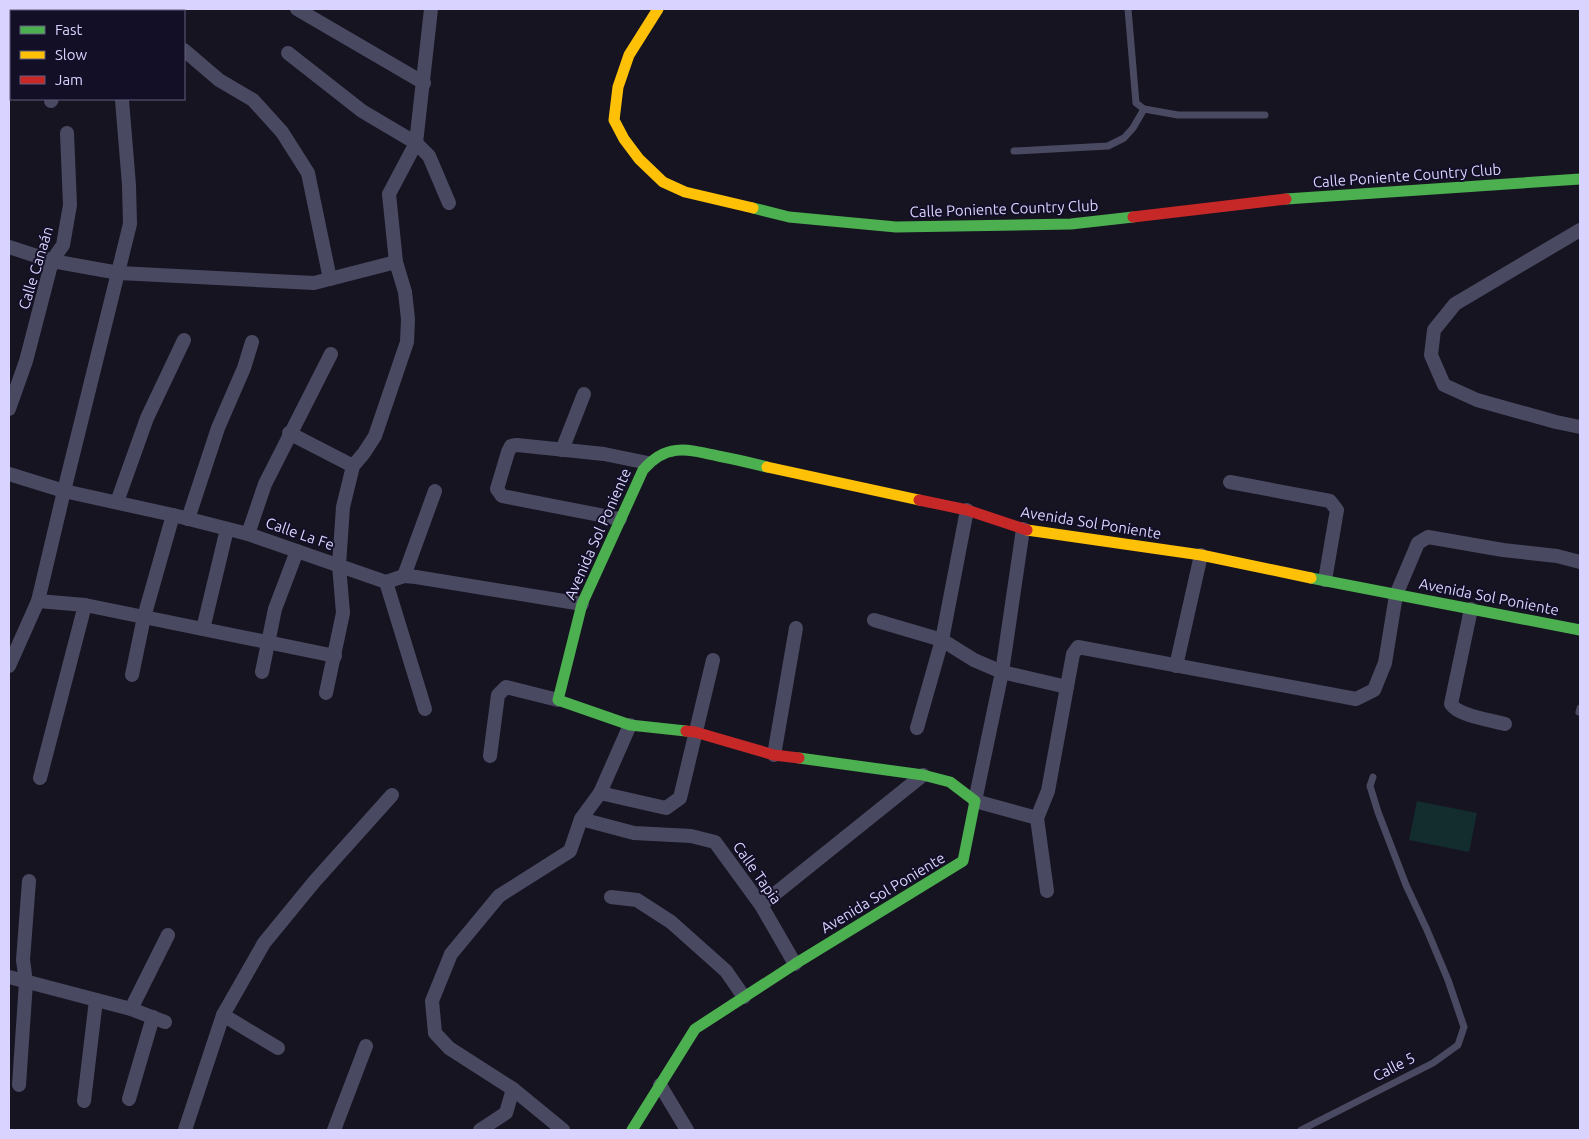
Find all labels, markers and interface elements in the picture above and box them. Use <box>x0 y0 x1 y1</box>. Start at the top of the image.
legend <box>10 10 185 100</box>
text: Fast <box>55 21 83 38</box>
text: Slow <box>55 46 88 63</box>
text: Jam <box>55 71 83 88</box>
street label: Calle Poniente Country Club <box>1312 160 1502 191</box>
street label: Calle Poniente Country Club <box>909 197 1099 220</box>
street label: Calle Canaán <box>15 224 56 311</box>
street label: Avenida Sol Poniente <box>561 465 634 602</box>
street label: Avenida Sol Poniente <box>1020 503 1163 542</box>
street label: Calle La Fe <box>264 514 337 553</box>
street label: Avenida Sol Poniente <box>1418 575 1560 618</box>
street label: Calle Tapia <box>730 838 785 907</box>
street label: Avenida Sol Poniente <box>817 849 948 936</box>
street label: Calle 5 <box>1370 1049 1418 1084</box>

